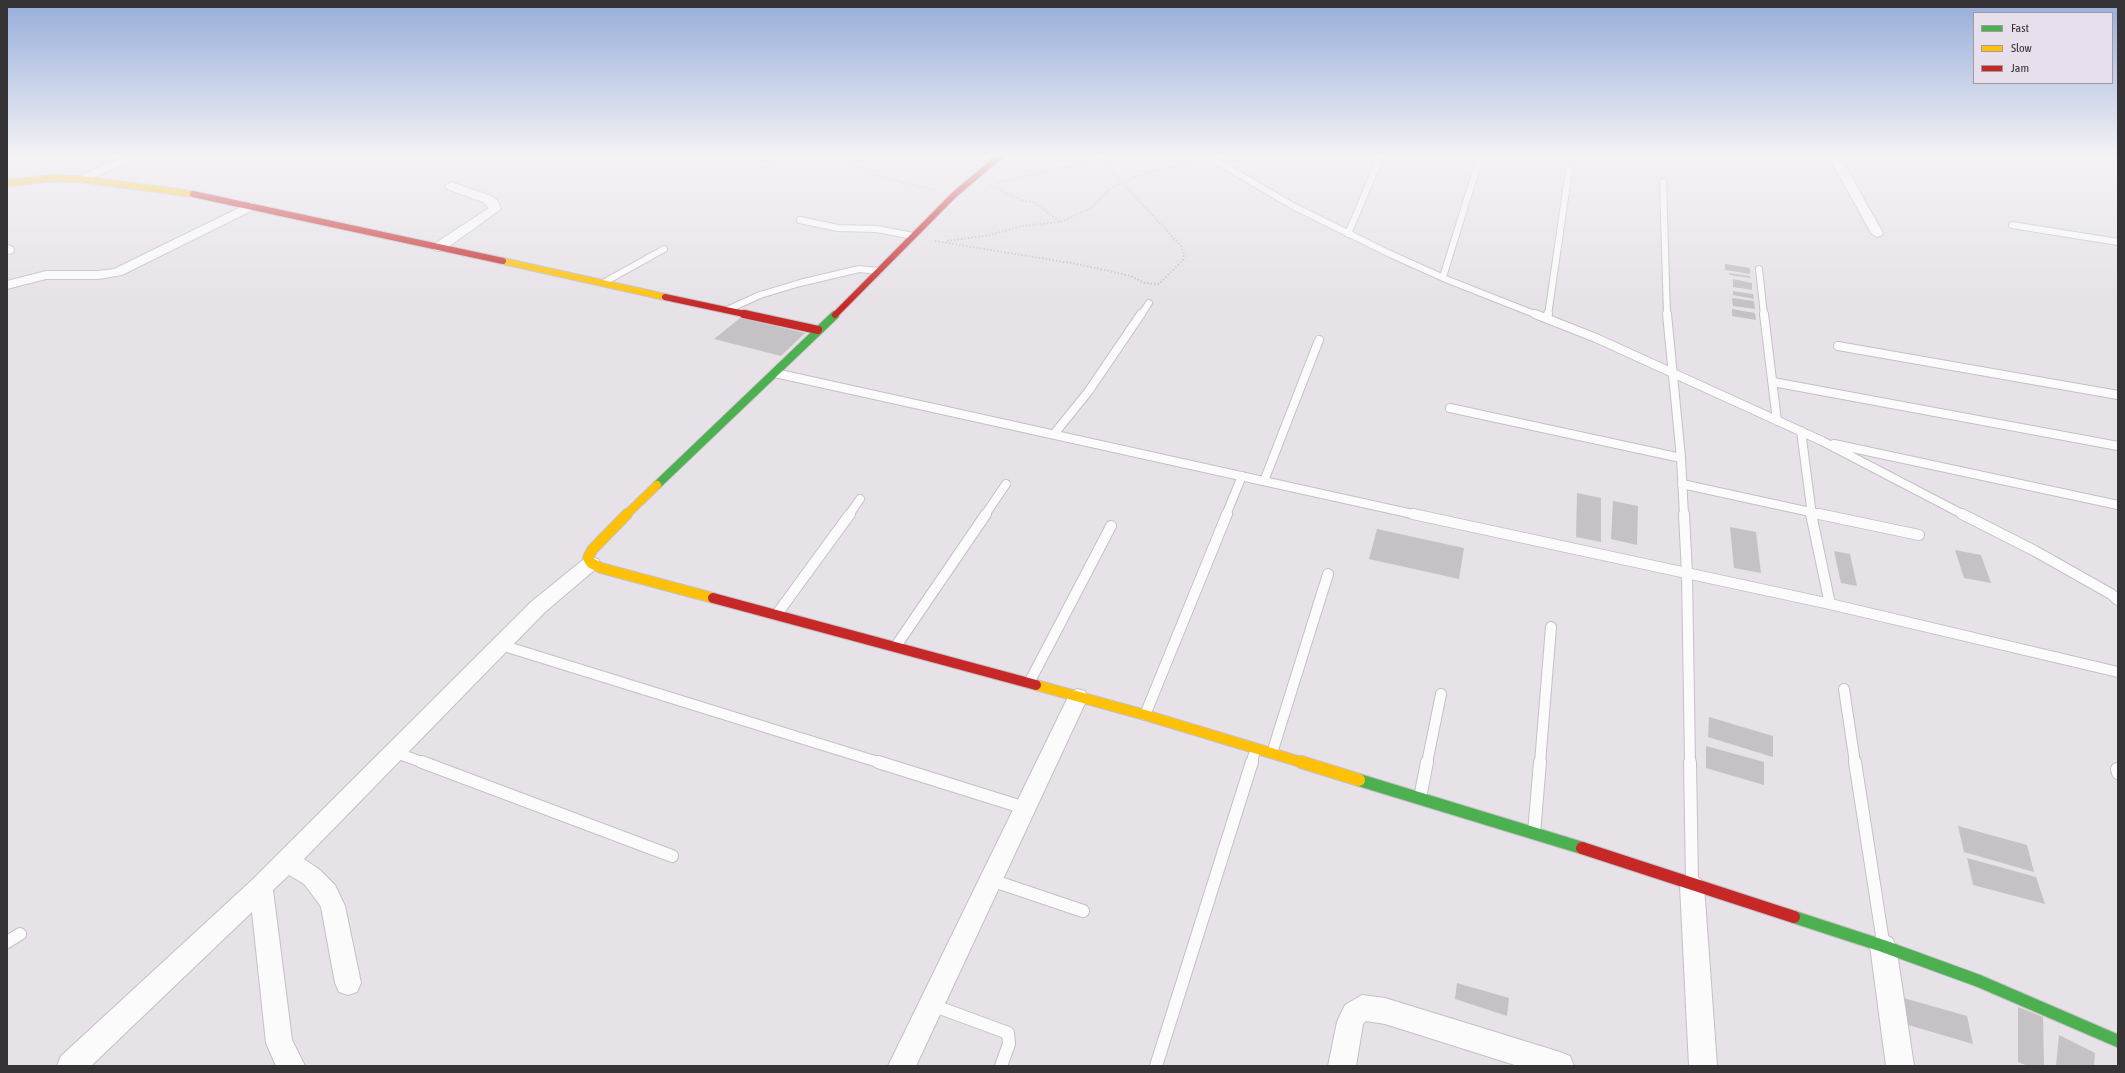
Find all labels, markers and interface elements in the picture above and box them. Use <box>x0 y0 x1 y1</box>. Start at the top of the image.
legend <box>1973 12 2113 84</box>
text: Fast <box>2011 21 2029 35</box>
text: Slow <box>2011 41 2032 55</box>
text: Jam <box>2011 61 2029 75</box>

